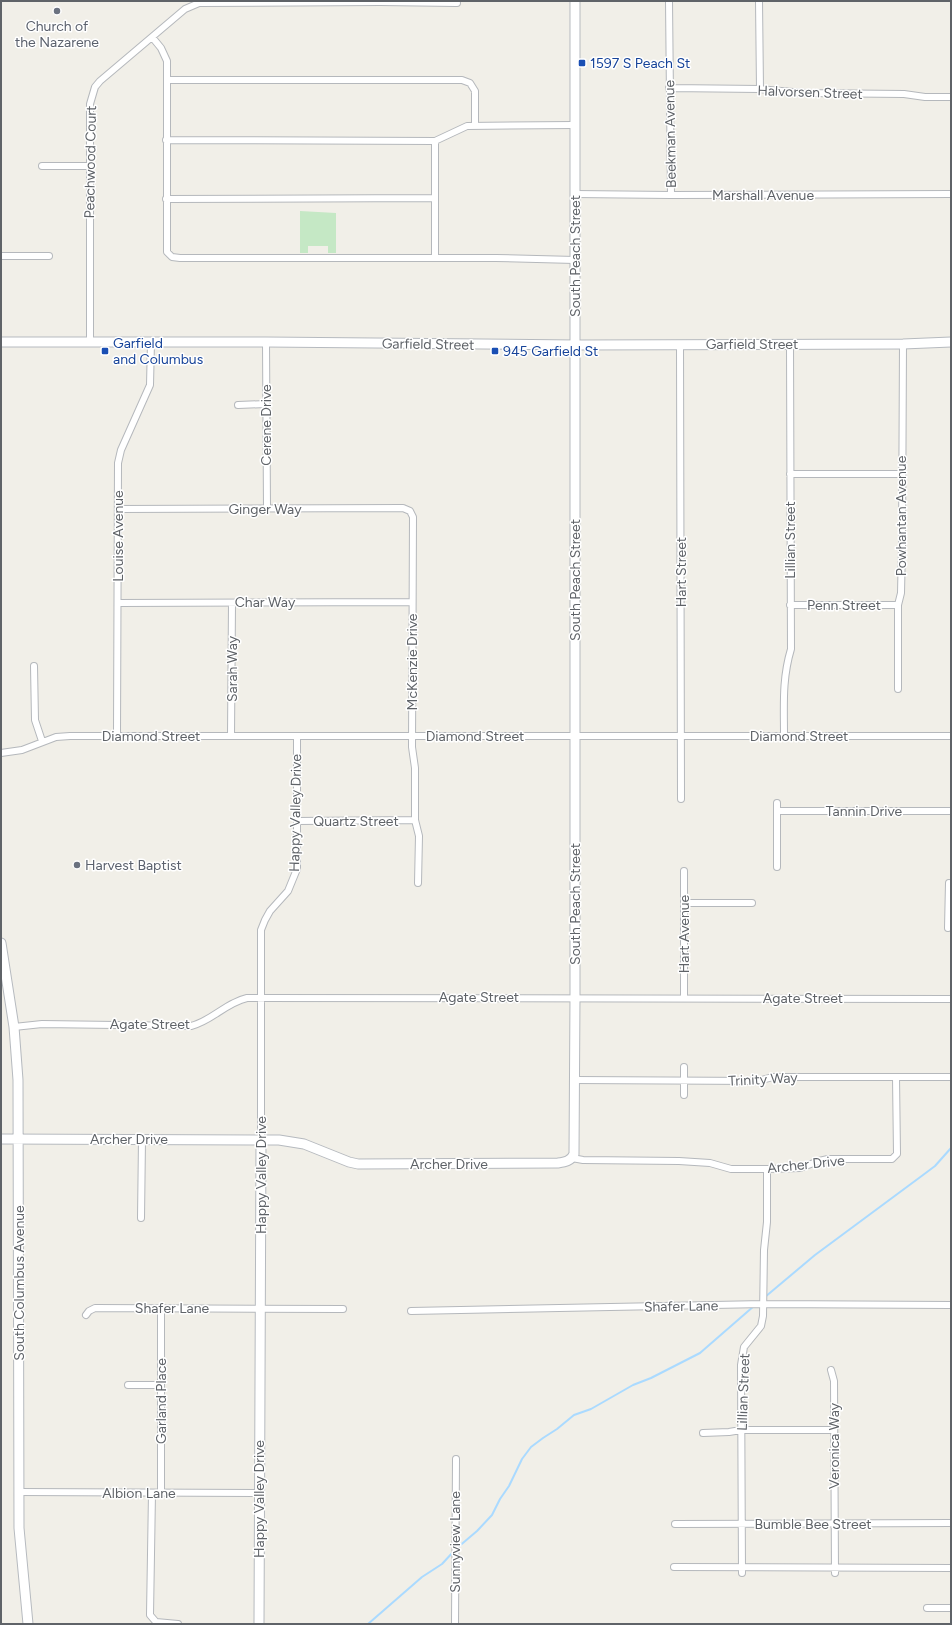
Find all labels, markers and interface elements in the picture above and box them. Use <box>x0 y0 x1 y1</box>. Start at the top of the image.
marker: Church of the Nazarene <box>52 6 62 16</box>
place label: Church of the Nazarene <box>15 18 99 51</box>
place label: 1597 S Peach St <box>590 55 690 72</box>
marker: 1597 S Peach St <box>577 58 587 68</box>
street label: Beekman Avenue <box>661 79 680 188</box>
street label: Halvorsen Street <box>757 82 863 103</box>
street label: Peachwood Court <box>81 105 100 219</box>
street label: Marshall Avenue <box>712 187 814 204</box>
street label: South Peach Street <box>567 195 584 317</box>
place label: Garfield and Columbus <box>113 335 203 368</box>
street label: Garfield Street <box>382 335 474 354</box>
street label: Garfield Street <box>706 336 798 353</box>
place label: 945 Garfield St <box>503 343 598 360</box>
marker: Garfield and Columbus <box>100 346 110 356</box>
marker: 945 Garfield St <box>490 346 500 356</box>
street label: Cerene Drive <box>258 384 275 466</box>
street label: Powhantan Avenue <box>893 455 910 576</box>
street label: Louise Avenue <box>110 490 127 582</box>
street label: Ginger Way <box>228 501 302 518</box>
street label: Lillian Street <box>782 501 799 579</box>
street label: South Peach Street <box>567 519 584 641</box>
street label: Hart Street <box>673 537 690 607</box>
street label: Char Way <box>235 594 296 611</box>
street label: Penn Street <box>807 597 881 614</box>
street label: McKenzie Drive <box>404 613 421 710</box>
street label: Sarah Way <box>224 635 241 702</box>
street label: Diamond Street <box>102 728 200 745</box>
street label: Diamond Street <box>426 728 524 745</box>
street label: Diamond Street <box>750 728 848 745</box>
street label: Happy Valley Drive <box>286 754 305 872</box>
street label: Tannin Drive <box>826 803 903 820</box>
street label: Quartz Street <box>313 813 399 830</box>
street label: South Peach Street <box>567 843 584 965</box>
place label: Harvest Baptist <box>85 857 182 874</box>
marker: Harvest Baptist <box>72 860 82 870</box>
street label: Hart Avenue <box>676 894 693 973</box>
street label: Agate Street <box>439 989 519 1006</box>
street label: Agate Street <box>763 990 843 1007</box>
street label: Agate Street <box>110 1016 190 1033</box>
street label: Trinity Way <box>728 1069 799 1090</box>
street label: Happy Valley Drive <box>253 1116 270 1234</box>
street label: Archer Drive <box>90 1131 168 1148</box>
street label: Archer Drive <box>766 1152 846 1177</box>
street label: Archer Drive <box>410 1156 488 1173</box>
street label: South Columbus Avenue <box>11 1205 28 1361</box>
street label: Shafer Lane <box>644 1297 719 1316</box>
street label: Shafer Lane <box>135 1300 210 1317</box>
street label: Lillian Street <box>734 1353 753 1431</box>
street label: Garland Place <box>153 1358 170 1444</box>
street label: Veronica Way <box>826 1402 843 1489</box>
street label: Happy Valley Drive <box>251 1440 268 1558</box>
street label: Albion Lane <box>102 1485 176 1502</box>
street label: Sunnyview Lane <box>447 1491 464 1593</box>
street label: Bumble Bee Street <box>754 1516 872 1533</box>

